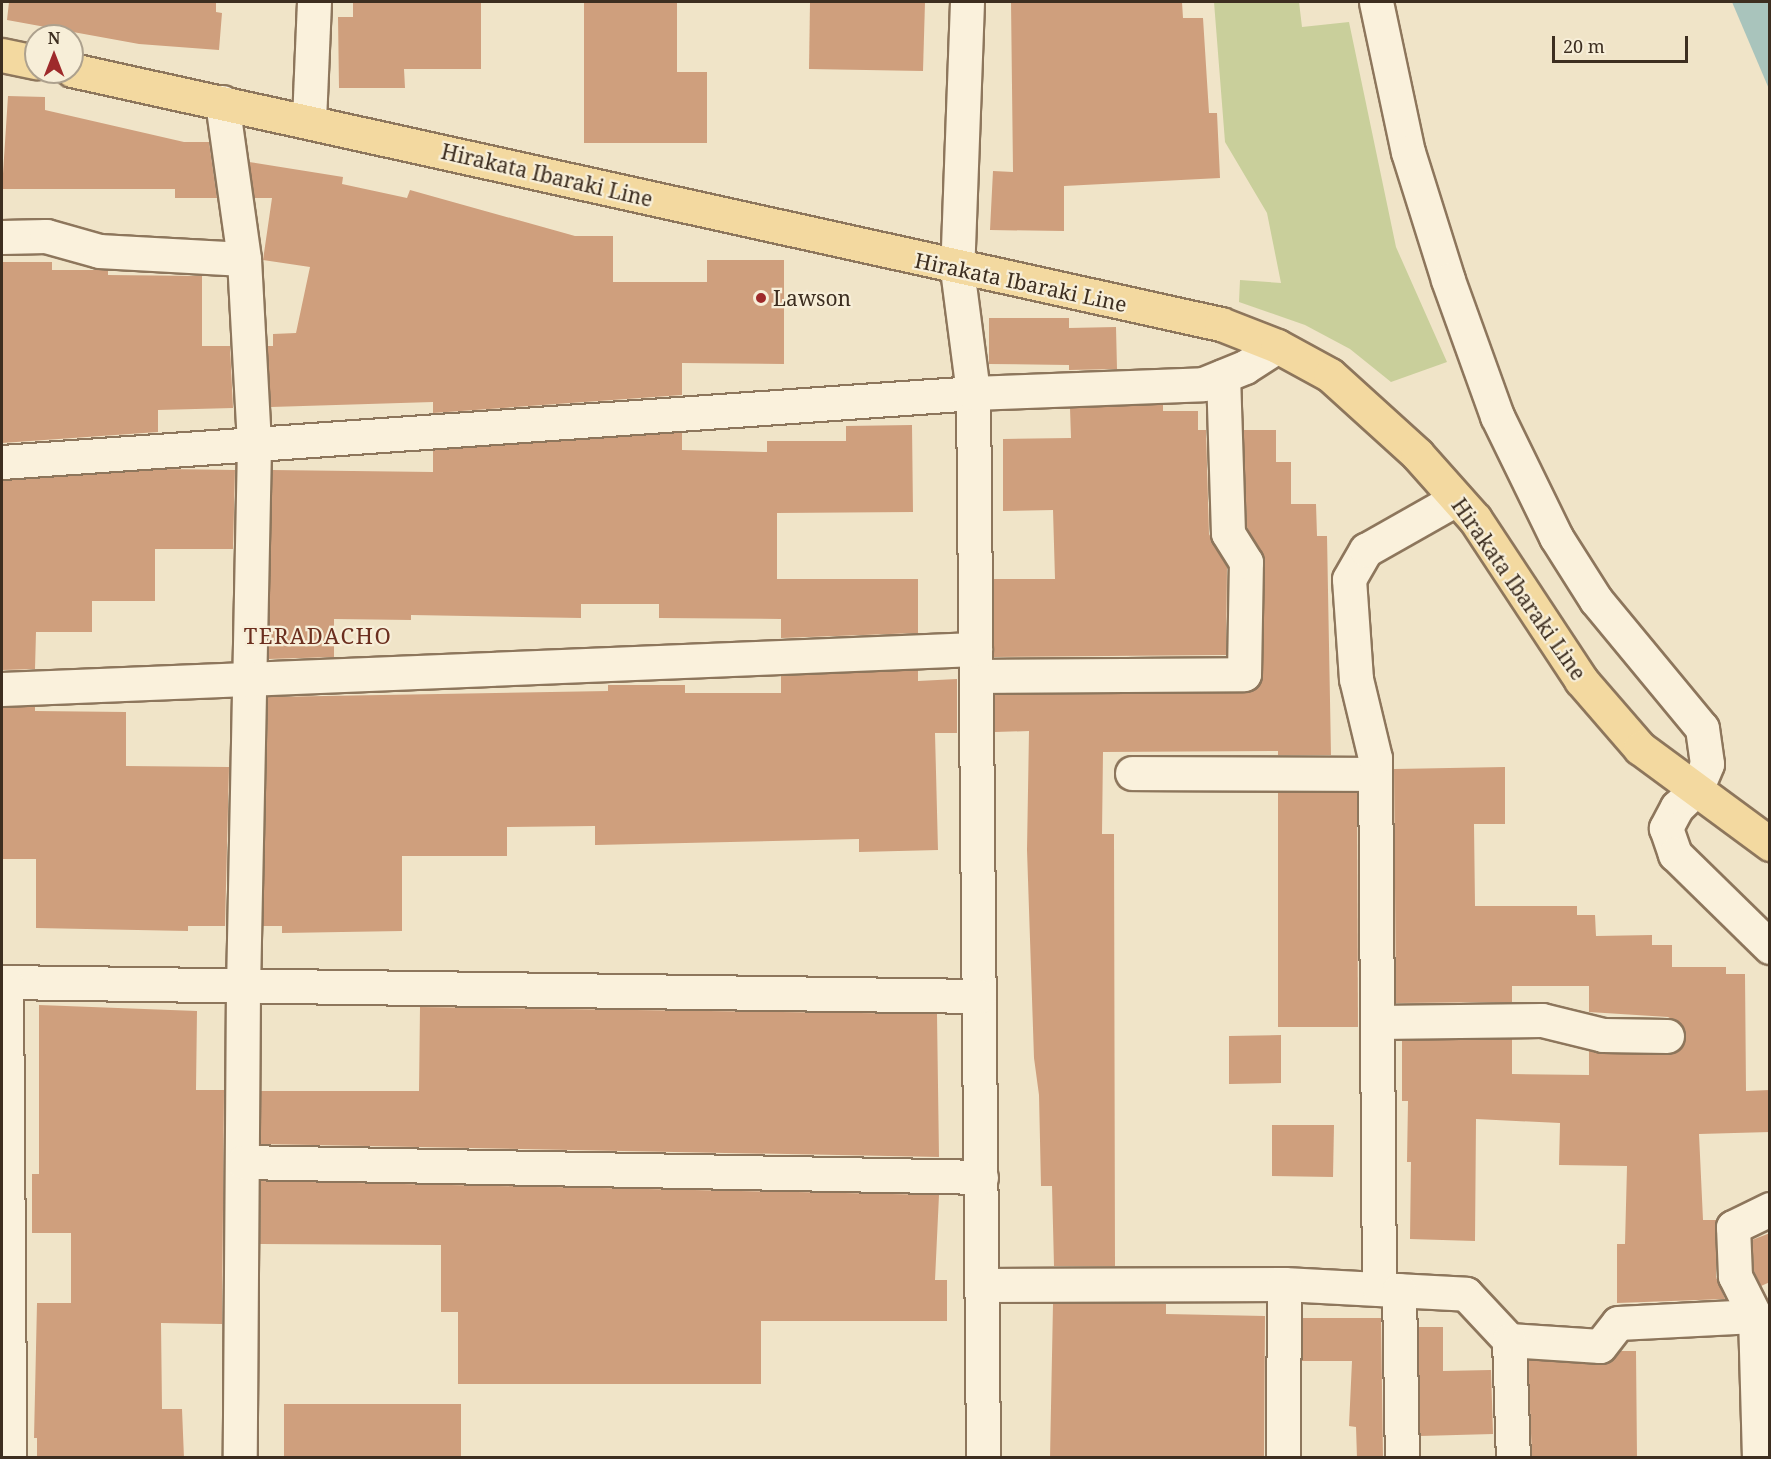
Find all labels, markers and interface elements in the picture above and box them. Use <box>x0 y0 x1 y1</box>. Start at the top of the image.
north arrow <box>24 24 84 84</box>
scale bar <box>1555 24 1692 62</box>
text: N <box>48 27 60 49</box>
text: 20 m <box>1563 34 1605 58</box>
street label: Hirakata Ibaraki Line <box>439 138 655 212</box>
street label: Hirakata Ibaraki Line <box>913 247 1129 317</box>
place label: Lawson <box>773 285 851 311</box>
marker: Lawson <box>754 291 768 305</box>
street label: Hirakata Ibaraki Line <box>1447 493 1591 685</box>
district label: TERADACHO <box>244 623 392 649</box>

